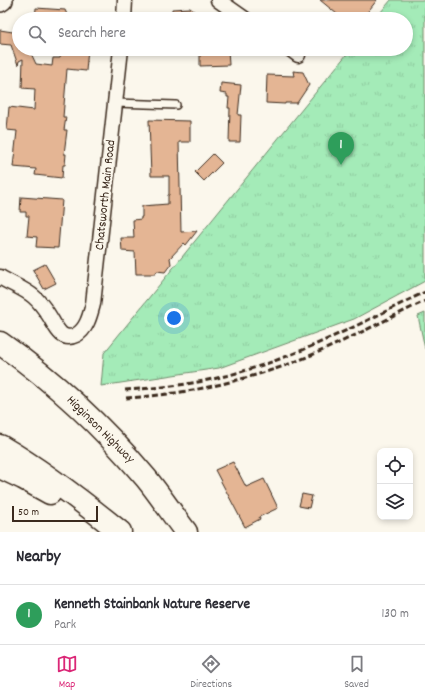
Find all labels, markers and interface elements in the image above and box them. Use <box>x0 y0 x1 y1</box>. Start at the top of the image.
search box <box>12 12 413 56</box>
icon: search <box>26 23 48 45</box>
text: Search here <box>58 23 126 45</box>
pin: 1 <box>328 132 354 165</box>
street label: Chatsworth Main Road <box>91 139 121 251</box>
your location <box>164 308 184 328</box>
street label: Higginson Highway <box>62 392 139 469</box>
map controls <box>377 448 413 520</box>
button: locate <box>377 448 413 484</box>
button: layers <box>377 484 413 520</box>
scale bar <box>12 504 98 523</box>
text: 50 m <box>18 505 39 521</box>
text: Nearby <box>16 546 60 570</box>
text: Kenneth Stainbank Nature Reserve <box>54 594 250 616</box>
text: 1 <box>28 605 30 624</box>
text: 130 m <box>381 605 409 624</box>
text: Park <box>54 616 76 635</box>
tab: Map <box>56 653 78 693</box>
tab: Directions <box>190 653 232 693</box>
tab: Saved <box>344 653 369 693</box>

